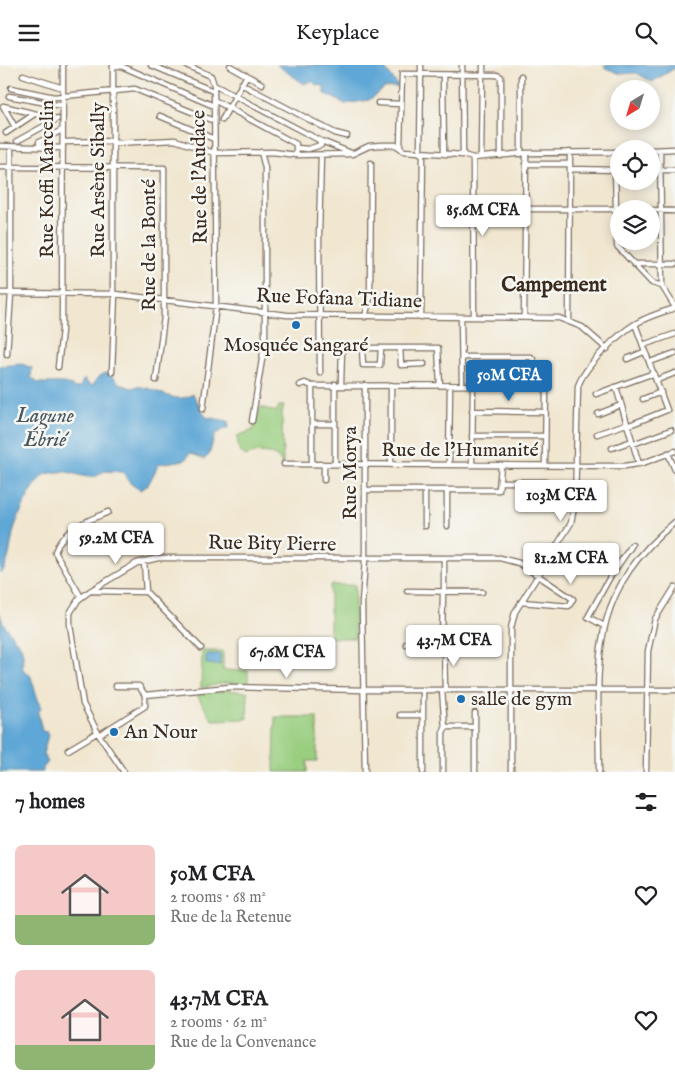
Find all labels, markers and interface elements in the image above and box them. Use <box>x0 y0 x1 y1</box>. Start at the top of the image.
icon: menu <box>15 19 43 47</box>
text: Keyplace <box>296 19 379 47</box>
icon: search <box>632 19 660 47</box>
north arrow <box>610 80 660 130</box>
map controls <box>610 80 660 250</box>
street label: Rue Koffi Marcelin <box>35 100 60 258</box>
street label: Rue Arsène Sibally <box>86 102 111 258</box>
street label: Rue de l'Audace <box>186 110 214 244</box>
button: locate <box>610 140 660 190</box>
street label: Rue de la Bonté <box>137 179 162 311</box>
pin: 85.6M CFA <box>426 195 540 237</box>
button: layers <box>610 200 660 250</box>
text: 85.6M CFA <box>447 201 519 221</box>
district label: Campement <box>501 272 608 299</box>
street label: Rue Fofana Tidiane <box>256 284 422 314</box>
marker: Mosquée Sangaré <box>290 319 302 331</box>
place label: Mosquée Sangaré <box>224 333 368 358</box>
pin: 50M CFA <box>463 359 555 402</box>
text: 50M CFA <box>477 366 541 386</box>
water label: Lagune Ébrié <box>15 403 74 454</box>
street label: Rue Morya <box>338 426 363 520</box>
street label: Rue de l'Humanité <box>381 438 539 463</box>
pin: 103M CFA <box>509 479 613 522</box>
text: 103M CFA <box>526 486 596 506</box>
pin: 59.2M CFA <box>59 523 173 565</box>
text: 59.2M CFA <box>79 529 153 549</box>
street label: Rue Bity Pierre <box>208 530 336 558</box>
pin: 81.2M CFA <box>514 543 628 585</box>
text: 81.2M CFA <box>534 549 608 569</box>
pin: 43.7M CFA <box>397 625 511 667</box>
text: 43.7M CFA <box>417 631 491 651</box>
pin: 67.6M CFA <box>230 637 344 679</box>
text: 67.6M CFA <box>250 643 324 663</box>
place label: salle de gym <box>471 687 572 712</box>
marker: salle de gym <box>455 693 467 705</box>
place label: An Nour <box>123 720 198 745</box>
marker: An Nour <box>108 726 120 738</box>
icon: filters <box>632 788 660 816</box>
text: 7 homes <box>15 789 85 816</box>
text: 50M CFA <box>170 861 254 888</box>
icon: home <box>55 865 115 925</box>
icon: heart <box>632 881 660 909</box>
text: 2 rooms · 68 m² <box>170 888 266 908</box>
text: Rue de la Retenue <box>170 908 292 928</box>
text: 43.7M CFA <box>170 986 268 1013</box>
icon: home <box>55 990 115 1050</box>
icon: heart <box>632 1006 660 1034</box>
text: 2 rooms · 62 m² <box>170 1013 267 1033</box>
text: Rue de la Convenance <box>170 1033 316 1053</box>

